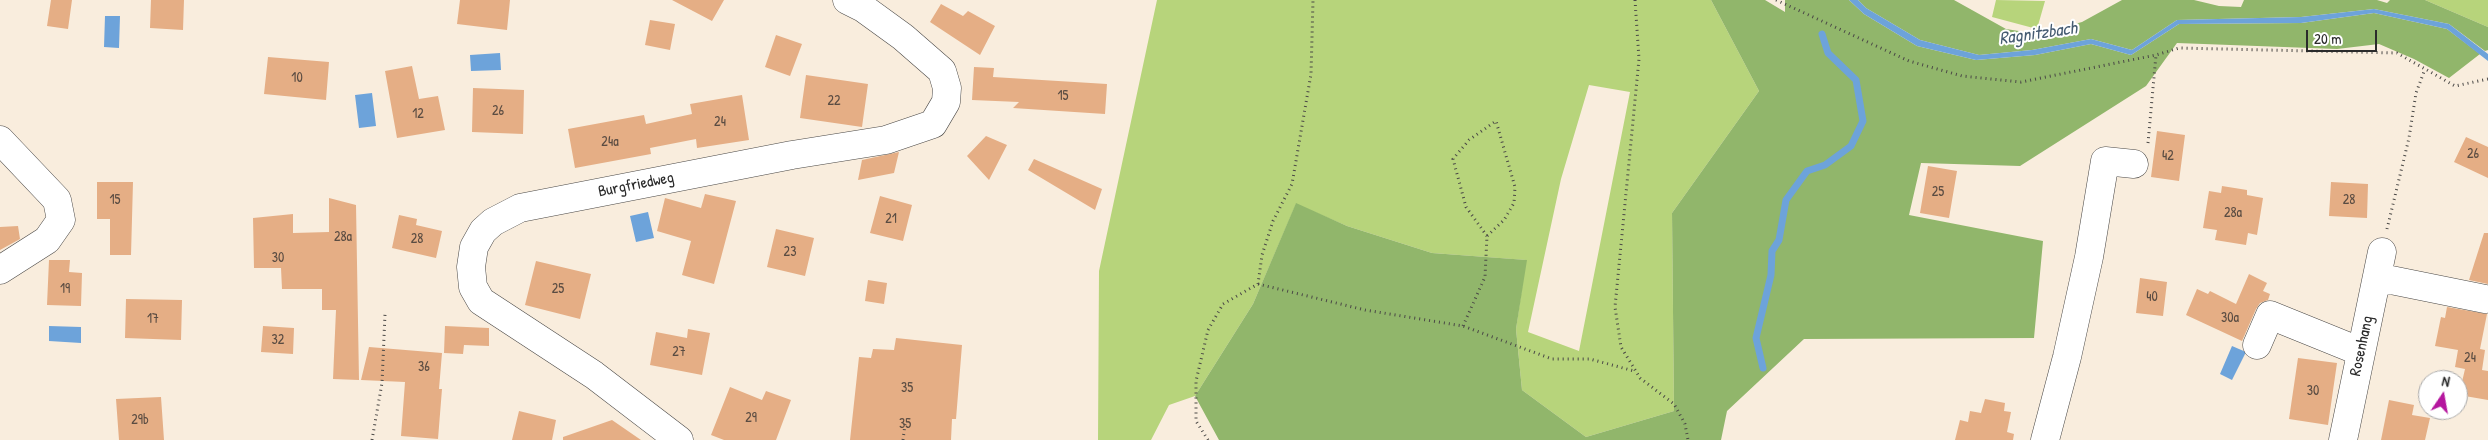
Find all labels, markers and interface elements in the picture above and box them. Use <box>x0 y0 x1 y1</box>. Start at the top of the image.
water label: Ragnitzbach <box>1998 18 2078 50</box>
scale bar <box>2308 20 2379 52</box>
text: 20 m <box>2314 28 2341 49</box>
house number: 10 <box>291 70 303 86</box>
house number: 15 <box>1057 88 1069 104</box>
house number: 22 <box>827 93 841 109</box>
house number: 26 <box>492 103 504 119</box>
house number: 12 <box>412 106 424 122</box>
house number: 24 <box>714 114 726 130</box>
house number: 24a <box>601 134 619 150</box>
house number: 26 <box>2467 146 2479 162</box>
house number: 42 <box>2162 148 2174 164</box>
street label: Burgfriedweg <box>596 168 676 202</box>
house number: 25 <box>1932 184 1944 200</box>
house number: 15 <box>109 192 121 208</box>
house number: 28 <box>2343 192 2355 208</box>
house number: 28a <box>2224 205 2242 221</box>
house number: 21 <box>885 211 897 227</box>
house number: 28a <box>334 229 352 245</box>
house number: 28 <box>411 231 423 247</box>
house number: 23 <box>784 244 796 260</box>
house number: 30 <box>272 250 284 266</box>
house number: 19 <box>60 281 70 297</box>
house number: 25 <box>552 281 564 297</box>
house number: 40 <box>2146 289 2158 305</box>
house number: 30a <box>2221 310 2239 326</box>
house number: 17 <box>147 311 159 327</box>
street label: Rosenhang <box>2346 314 2378 378</box>
house number: 32 <box>272 332 284 348</box>
house number: 27 <box>672 344 686 360</box>
house number: 24 <box>2464 350 2476 366</box>
house number: 36 <box>418 359 430 375</box>
north arrow <box>2418 370 2468 420</box>
text: N <box>2440 371 2452 391</box>
house number: 35 <box>901 380 913 396</box>
house number: 30 <box>2307 383 2319 399</box>
house number: 29 <box>745 410 757 426</box>
house number: 29b <box>131 412 149 428</box>
house number: 35 <box>899 416 911 432</box>

